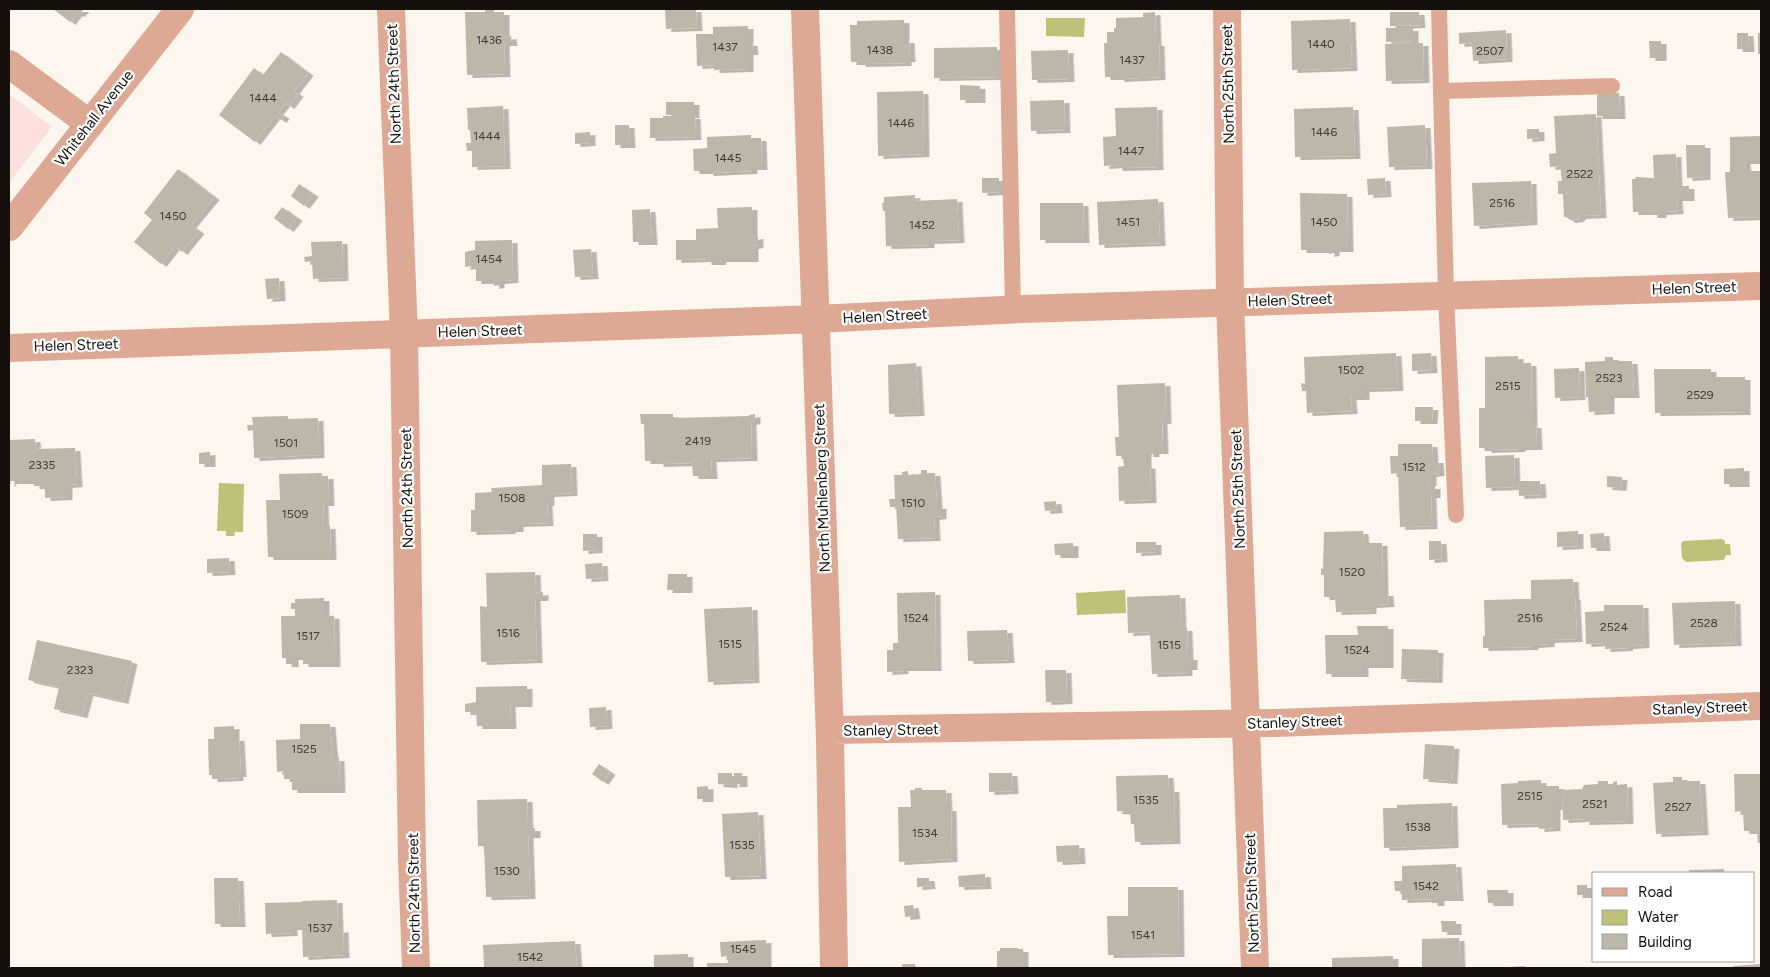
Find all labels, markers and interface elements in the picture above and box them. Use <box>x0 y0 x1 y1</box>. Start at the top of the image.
street label: North 24th Street <box>383 23 405 145</box>
street label: North 25th Street <box>1218 24 1238 144</box>
house number: 1436 <box>476 33 502 47</box>
house number: 1440 <box>1307 37 1335 51</box>
house number: 1437 <box>712 40 738 54</box>
house number: 1438 <box>867 43 893 57</box>
house number: 2507 <box>1476 44 1504 58</box>
house number: 1437 <box>1119 53 1145 67</box>
street label: Whitehall Avenue <box>51 66 137 170</box>
house number: 1444 <box>249 91 277 105</box>
house number: 1446 <box>888 116 915 130</box>
house number: 1446 <box>1311 125 1338 139</box>
house number: 1444 <box>473 129 501 143</box>
house number: 1447 <box>1118 144 1145 158</box>
house number: 1445 <box>715 151 741 165</box>
house number: 2522 <box>1566 167 1594 181</box>
house number: 2516 <box>1489 196 1515 210</box>
house number: 1450 <box>159 209 187 223</box>
house number: 1451 <box>1116 215 1140 229</box>
house number: 1450 <box>1310 215 1338 229</box>
house number: 1452 <box>909 218 935 232</box>
house number: 1454 <box>476 252 503 266</box>
street label: Helen Street <box>1651 278 1737 298</box>
street label: Helen Street <box>1247 290 1333 310</box>
street label: Helen Street <box>842 305 928 327</box>
street label: Helen Street <box>437 321 523 341</box>
street label: Helen Street <box>33 335 119 355</box>
house number: 1502 <box>1338 363 1364 377</box>
house number: 2523 <box>1596 371 1622 385</box>
house number: 2515 <box>1495 379 1521 393</box>
house number: 2529 <box>1686 388 1714 402</box>
street label: North Muhlenberg Street <box>810 403 834 573</box>
street label: North 24th Street <box>397 427 417 548</box>
street label: North 25th Street <box>1227 428 1249 549</box>
house number: 2419 <box>685 434 711 448</box>
house number: 1501 <box>274 436 298 450</box>
house number: 2335 <box>29 458 55 472</box>
house number: 1512 <box>1402 460 1426 474</box>
house number: 1508 <box>499 491 525 505</box>
house number: 1510 <box>901 496 926 510</box>
house number: 1509 <box>282 507 308 521</box>
house number: 1520 <box>1339 565 1365 579</box>
house number: 1524 <box>903 611 930 625</box>
house number: 2516 <box>1517 611 1543 625</box>
house number: 2528 <box>1690 616 1718 630</box>
house number: 2524 <box>1600 620 1628 634</box>
house number: 1516 <box>496 626 520 640</box>
house number: 1517 <box>296 629 320 643</box>
house number: 1515 <box>718 637 742 651</box>
house number: 1515 <box>1157 638 1181 652</box>
house number: 1524 <box>1344 643 1371 657</box>
house number: 2323 <box>67 663 93 677</box>
street label: Stanley Street <box>1652 697 1748 719</box>
street label: Stanley Street <box>1247 711 1343 733</box>
street label: Stanley Street <box>843 720 939 740</box>
house number: 1525 <box>291 742 317 756</box>
house number: 2515 <box>1517 789 1543 803</box>
house number: 1535 <box>1133 793 1159 807</box>
house number: 2521 <box>1582 797 1608 811</box>
house number: 2527 <box>1665 800 1692 814</box>
house number: 1538 <box>1405 820 1431 834</box>
house number: 1534 <box>912 826 938 840</box>
street label: North 24th Street <box>404 832 424 953</box>
street label: North 25th Street <box>1241 832 1263 953</box>
house number: 1535 <box>729 838 755 852</box>
house number: 1530 <box>494 864 520 878</box>
legend <box>1592 872 1755 962</box>
house number: 1542 <box>1413 879 1439 893</box>
text: Road <box>1638 883 1673 901</box>
text: Water <box>1638 908 1678 926</box>
house number: 1537 <box>308 921 333 935</box>
house number: 1541 <box>1131 928 1155 942</box>
text: Building <box>1638 933 1692 951</box>
house number: 1545 <box>730 942 756 956</box>
house number: 1542 <box>517 950 543 964</box>

